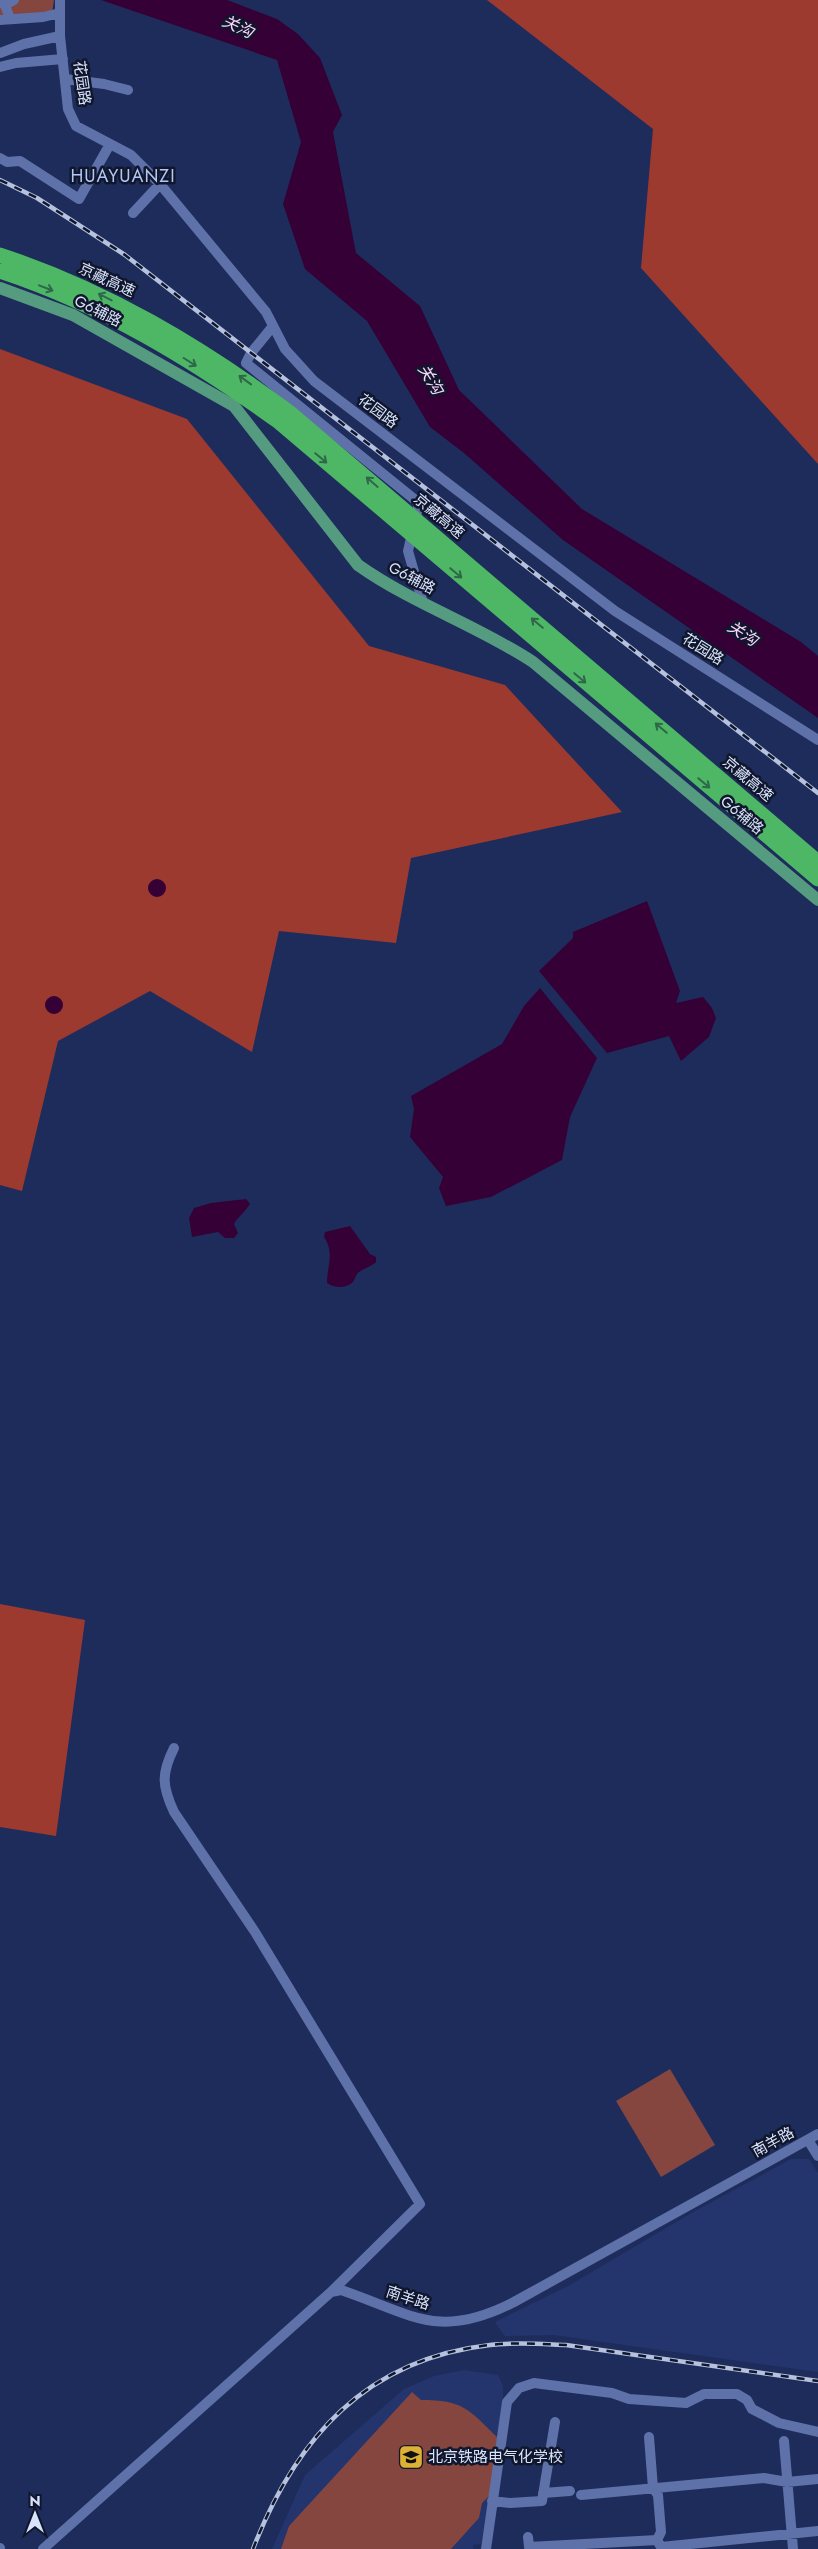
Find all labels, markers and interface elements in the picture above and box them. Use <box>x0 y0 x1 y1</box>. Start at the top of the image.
water label: 关沟 <box>218 9 259 44</box>
street label: 花园路 <box>68 59 96 107</box>
district label: HUAYUANZI <box>70 163 176 189</box>
street label: 京藏高速 <box>75 257 139 303</box>
one-way arrow <box>38 284 53 293</box>
street label: G6辅路 <box>71 290 125 332</box>
one-way arrow <box>98 292 113 302</box>
one-way arrow <box>182 358 196 368</box>
water label: 关沟 <box>412 360 450 401</box>
one-way arrow <box>239 374 252 385</box>
street label: 花园路 <box>353 389 403 433</box>
one-way arrow <box>315 452 328 463</box>
one-way arrow <box>365 476 378 487</box>
street label: 京藏高速 <box>409 488 469 544</box>
street label: G6辅路 <box>385 556 439 600</box>
one-way arrow <box>449 567 462 579</box>
water label: 关沟 <box>723 615 764 653</box>
one-way arrow <box>531 617 544 629</box>
street label: 花园路 <box>678 628 728 670</box>
one-way arrow <box>573 672 586 684</box>
one-way arrow <box>655 723 668 734</box>
street label: 京藏高速 <box>718 751 778 807</box>
one-way arrow <box>697 777 710 789</box>
street label: G6辅路 <box>716 790 768 840</box>
street label: 南羊路 <box>748 2121 798 2163</box>
street label: 南羊路 <box>383 2281 433 2315</box>
school or university icon: 北京铁路电气化学校 <box>398 2444 424 2470</box>
place label: 北京铁路电气化学校 <box>428 2446 563 2468</box>
north arrow <box>10 2489 60 2539</box>
text: N <box>29 2491 41 2511</box>

